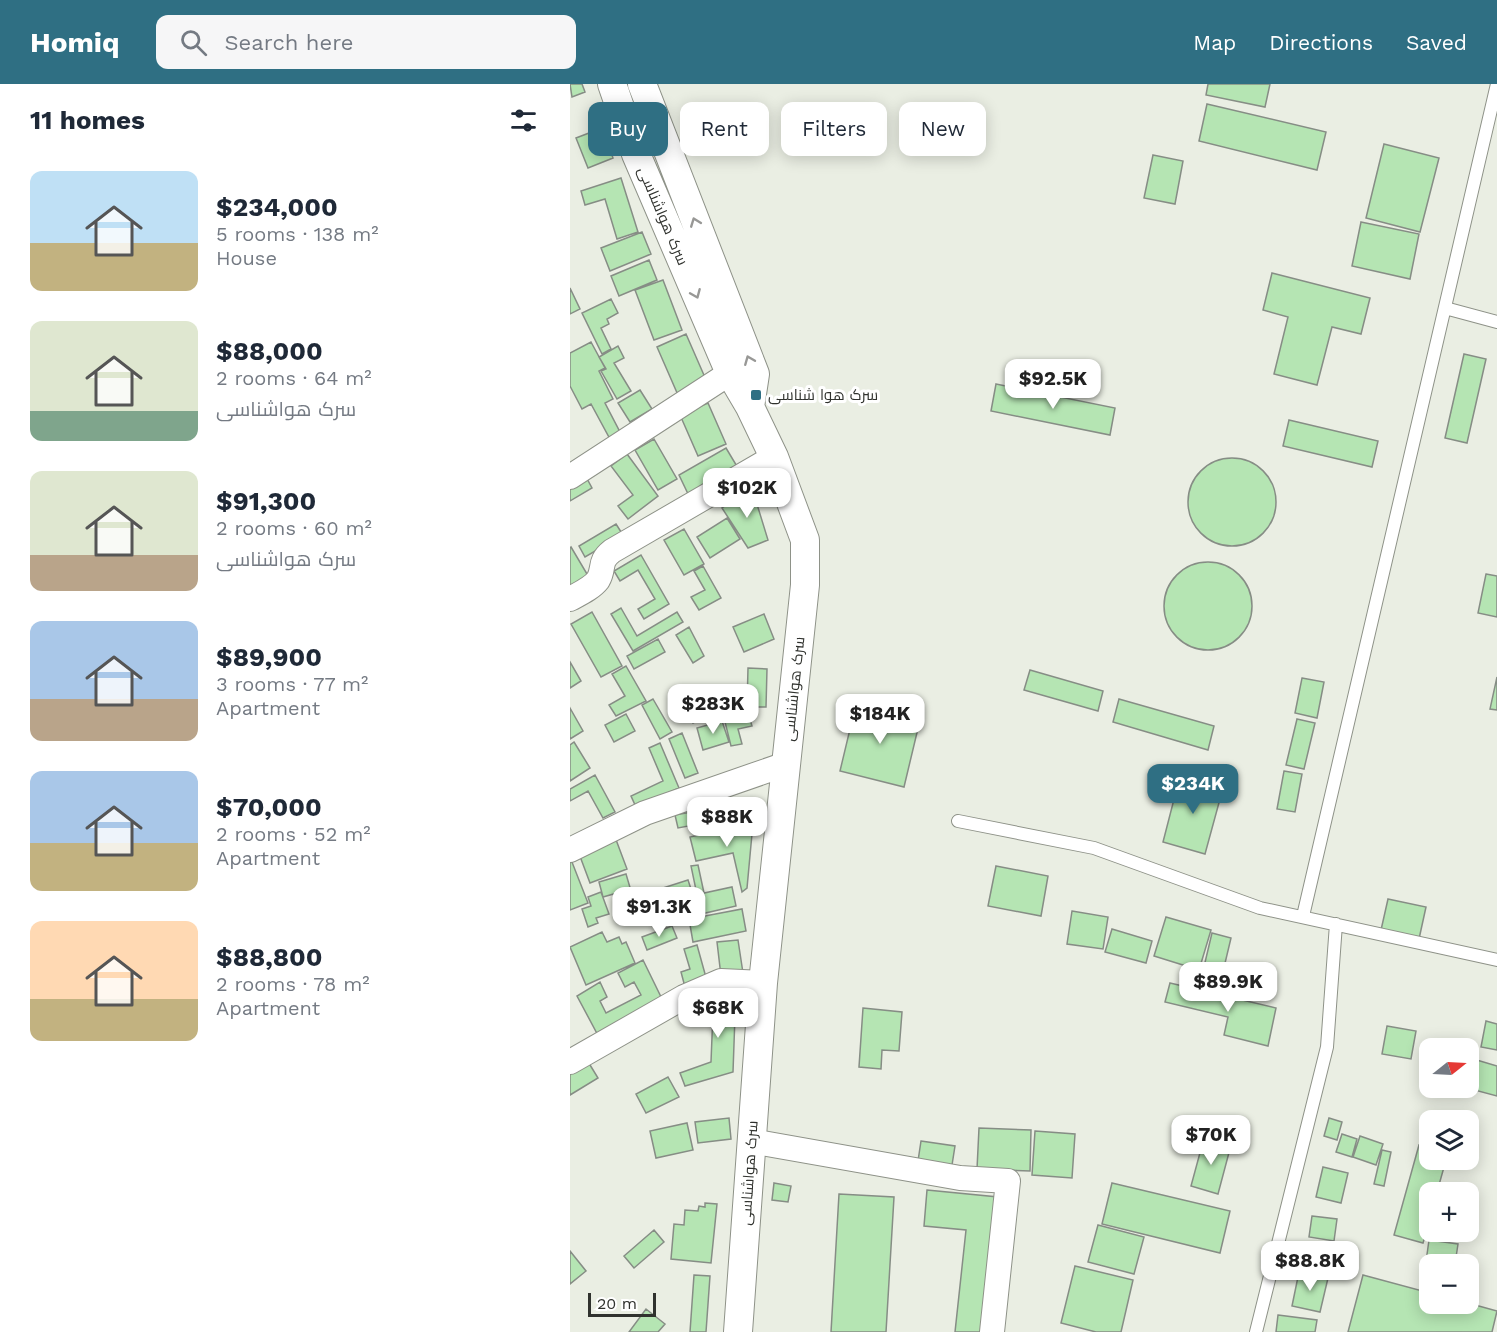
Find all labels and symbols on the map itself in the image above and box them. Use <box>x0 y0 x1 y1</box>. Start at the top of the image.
street label: سرک هواشناسی <box>633 164 692 268</box>
one-way arrow <box>690 218 702 229</box>
one-way arrow <box>689 288 701 299</box>
one-way arrow <box>744 356 756 367</box>
pin: $92.5K <box>1004 359 1102 410</box>
place label: سرک هوا شناسی <box>768 386 878 405</box>
marker: سرک هوا شناسی <box>749 388 763 402</box>
pin: $102K <box>705 468 789 519</box>
street label: سرک هواشناسی <box>780 636 809 742</box>
pin: $283K <box>671 684 755 735</box>
pin: $184K <box>838 694 922 745</box>
pin: $234K <box>1151 764 1235 815</box>
pin: $88K <box>691 797 763 848</box>
pin: $91.3K <box>610 887 708 938</box>
pin: $89.9K <box>1179 962 1277 1013</box>
pin: $68K <box>682 988 754 1039</box>
north arrow <box>1419 1038 1479 1098</box>
pin: $70K <box>1175 1115 1247 1166</box>
street label: سرک هواشناسی <box>736 1120 763 1226</box>
pin: $88.8K <box>1261 1241 1359 1292</box>
scale bar <box>588 1290 656 1318</box>

